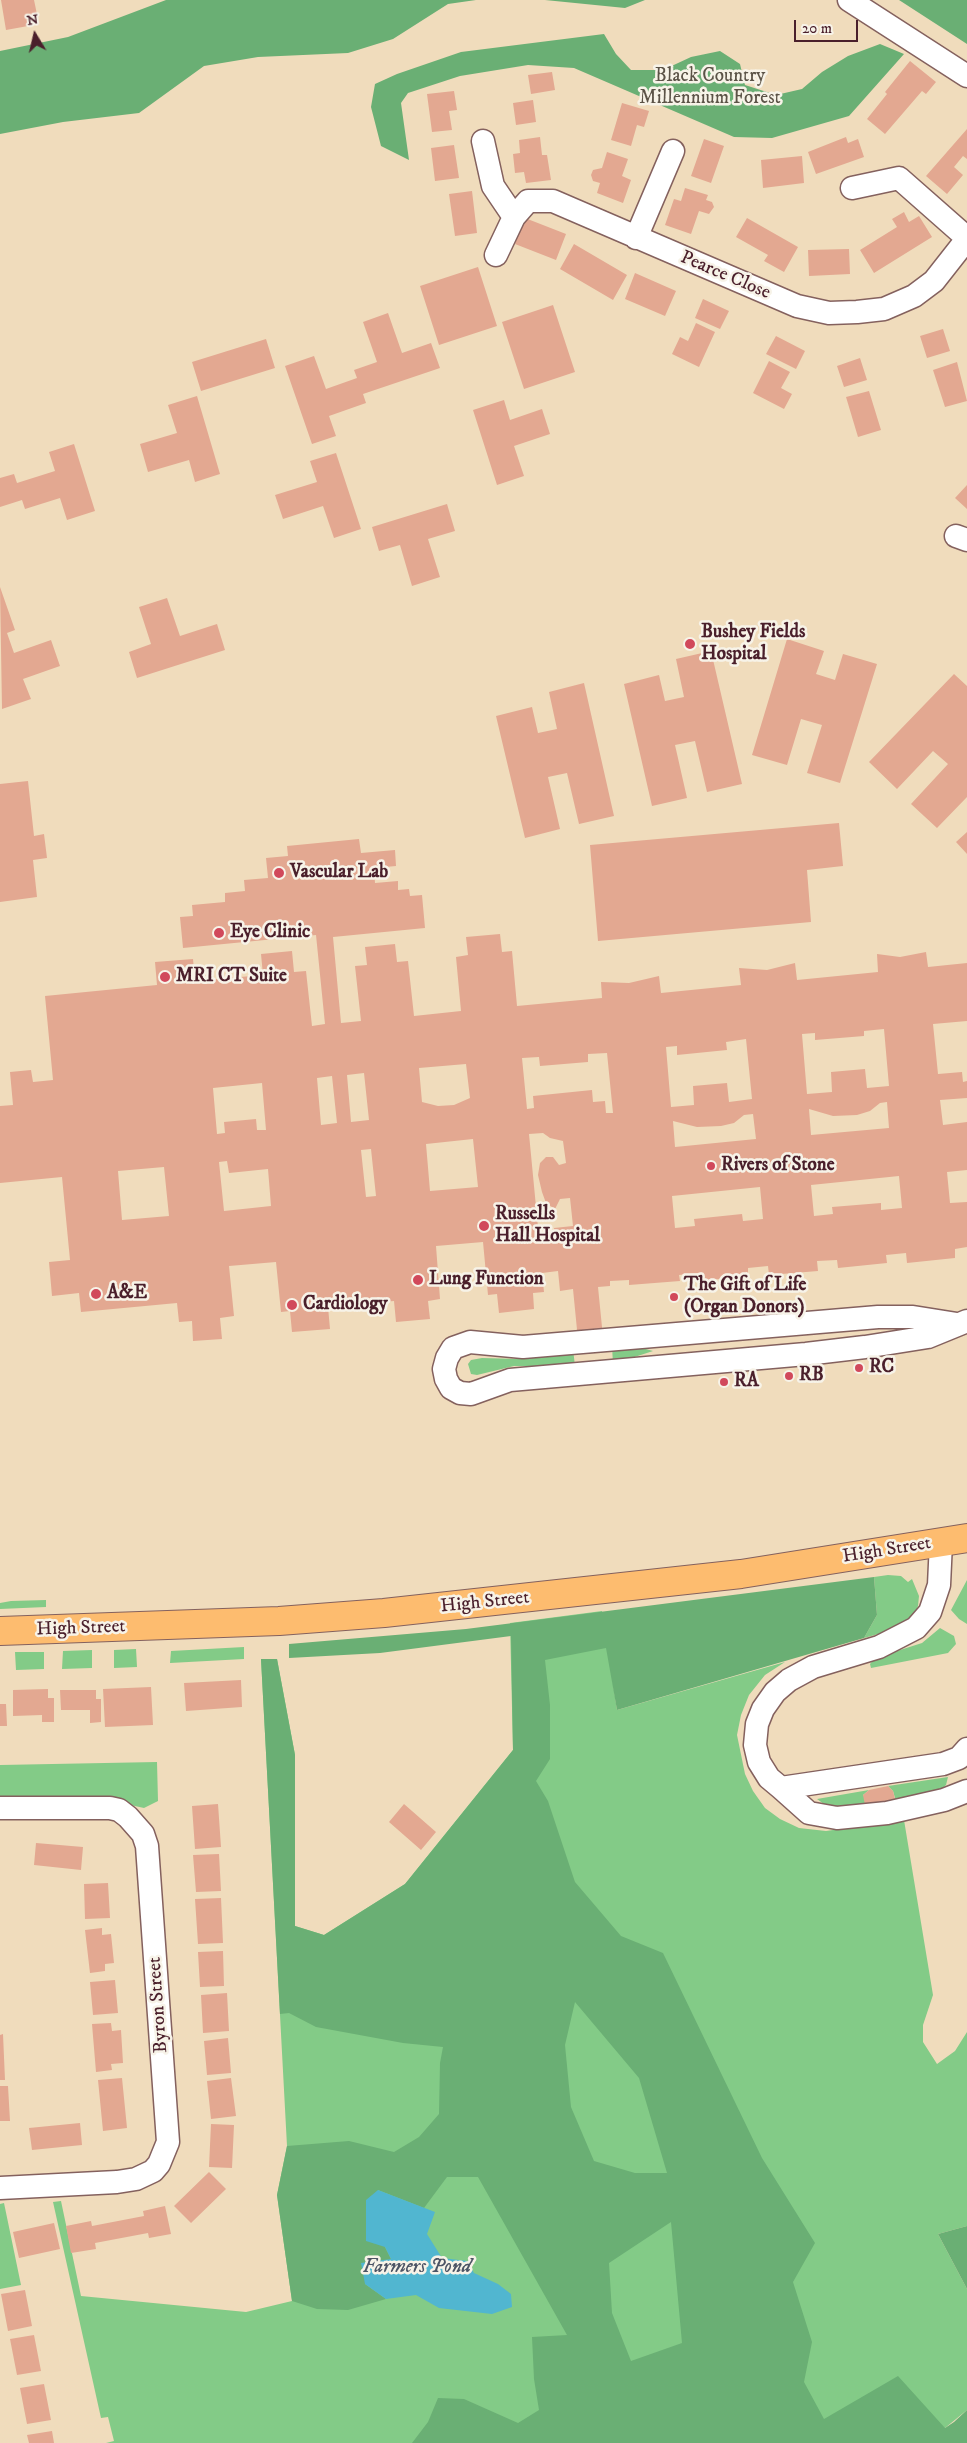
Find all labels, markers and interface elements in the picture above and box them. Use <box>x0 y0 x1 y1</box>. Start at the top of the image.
north arrow <box>10 10 60 60</box>
text: N <box>26 10 40 30</box>
scale bar <box>797 10 861 42</box>
text: 20 m <box>802 19 832 38</box>
park label: Black Country Millennium Forest <box>639 66 781 110</box>
street label: Pearce Close <box>677 247 773 305</box>
place label: Bushey Fields Hospital <box>701 622 805 666</box>
marker: Bushey Fields Hospital <box>683 637 697 651</box>
place label: Vascular Lab <box>290 862 388 884</box>
marker: Vascular Lab <box>272 866 286 880</box>
place label: Eye Clinic <box>230 922 310 944</box>
marker: Eye Clinic <box>212 926 226 940</box>
place label: MRI CT Suite <box>176 966 287 988</box>
marker: MRI CT Suite <box>158 970 172 984</box>
place label: Rivers of Stone <box>721 1155 835 1177</box>
marker: Rivers of Stone <box>705 1160 717 1172</box>
place label: Russells Hall Hospital <box>495 1204 600 1248</box>
marker: Russells Hall Hospital <box>477 1219 491 1233</box>
place label: Lung Function <box>429 1269 544 1291</box>
marker: Lung Function <box>411 1273 425 1287</box>
place label: The Gift of Life (Organ Donors) <box>684 1275 806 1319</box>
place label: A&E <box>107 1283 147 1305</box>
marker: A&E <box>89 1287 103 1301</box>
marker: The Gift of Life (Organ Donors) <box>668 1291 680 1303</box>
place label: Cardiology <box>303 1294 388 1316</box>
marker: Cardiology <box>285 1298 299 1312</box>
place label: RC <box>869 1357 894 1379</box>
marker: RC <box>853 1362 865 1374</box>
place label: RB <box>799 1365 824 1387</box>
marker: RB <box>783 1370 795 1382</box>
place label: RA <box>734 1371 759 1393</box>
marker: RA <box>718 1376 730 1388</box>
street label: High Street <box>841 1533 933 1569</box>
street label: High Street <box>440 1587 530 1619</box>
street label: High Street <box>36 1616 126 1642</box>
street label: Byron Street <box>144 1956 174 2054</box>
water label: Farmers Pond <box>363 2256 471 2280</box>

